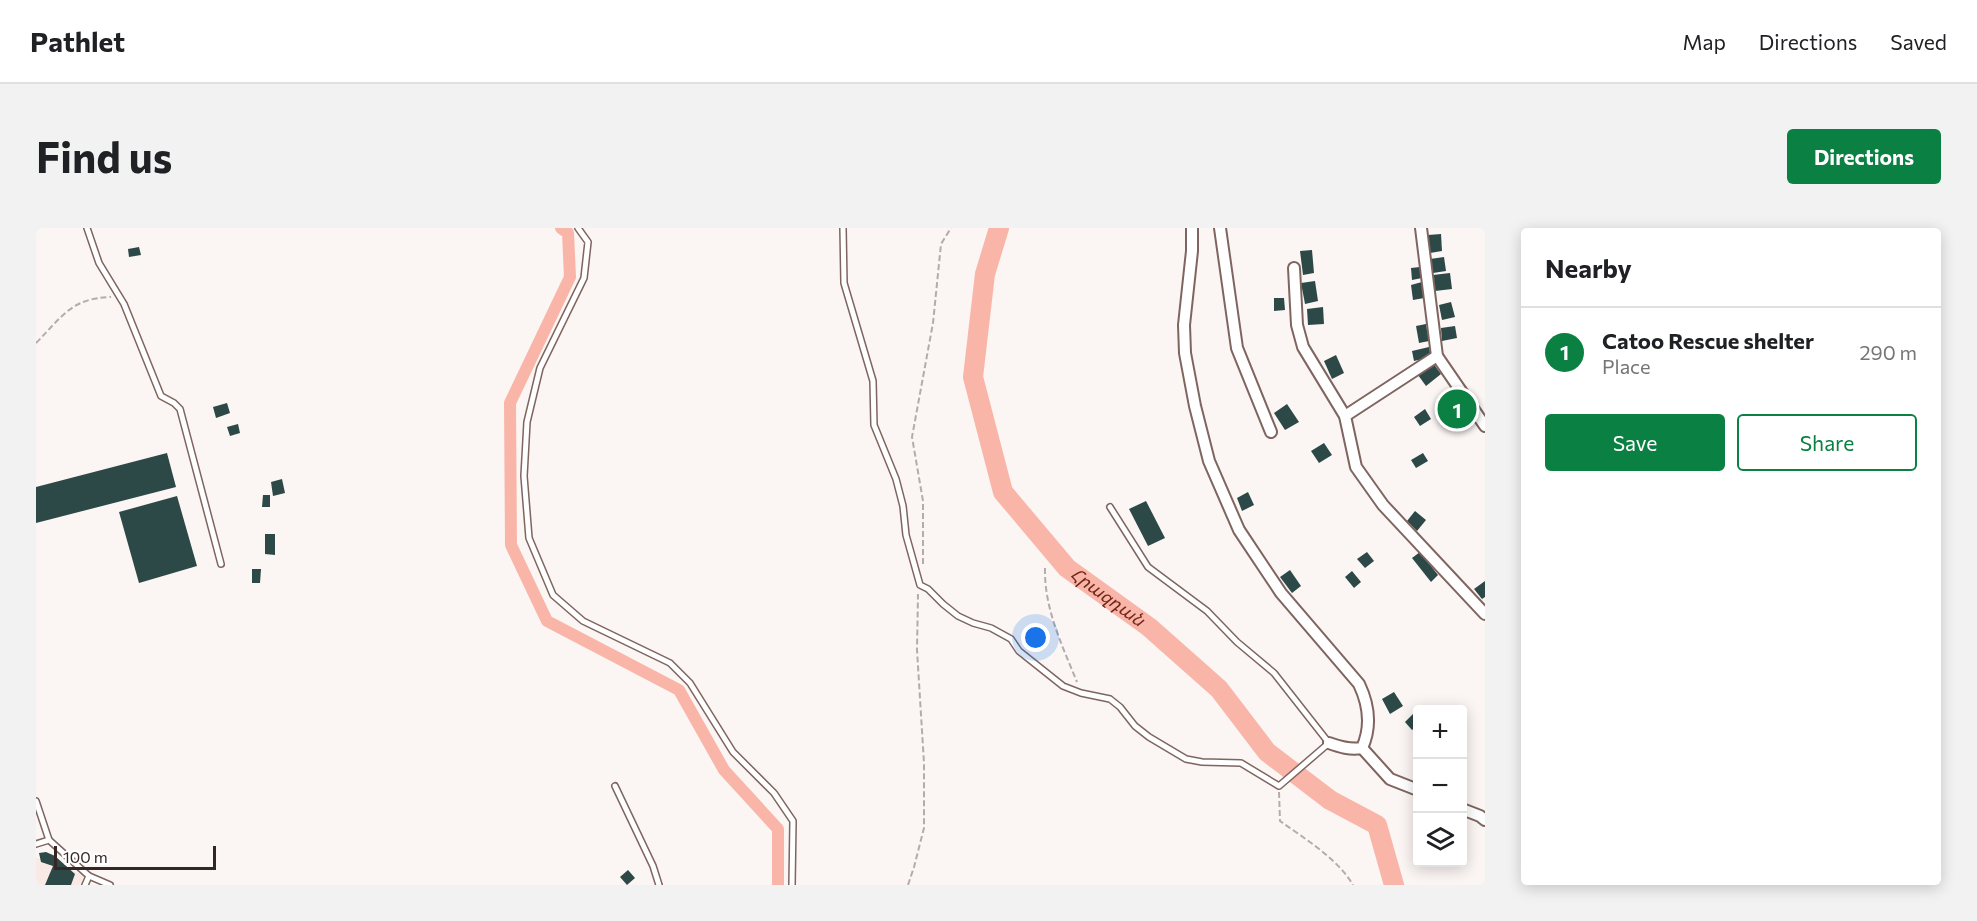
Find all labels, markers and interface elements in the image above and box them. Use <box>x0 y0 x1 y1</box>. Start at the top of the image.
text: Pathlet <box>30 24 125 58</box>
text: Map <box>1683 29 1726 54</box>
text: Directions <box>1759 29 1857 54</box>
text: Saved <box>1890 29 1947 54</box>
button: Directions <box>1787 129 1941 184</box>
text: Find us <box>36 130 172 182</box>
text: Nearby <box>1545 252 1632 283</box>
text: Catoo Rescue shelter <box>1602 327 1814 354</box>
text: 1 <box>1560 340 1569 364</box>
text: 290 m <box>1859 340 1917 364</box>
text: Place <box>1602 354 1651 378</box>
pin: 1 <box>1438 386 1476 432</box>
button: Save <box>1545 414 1725 471</box>
button: Share <box>1737 414 1917 471</box>
water label: Հրազդան <box>1067 562 1151 631</box>
your location <box>1021 623 1050 652</box>
map controls <box>1413 705 1467 867</box>
button: + <box>1413 705 1467 759</box>
button: − <box>1413 759 1467 813</box>
button: layers <box>1413 813 1467 867</box>
scale bar <box>54 843 216 870</box>
text: 100 m <box>63 847 108 866</box>

